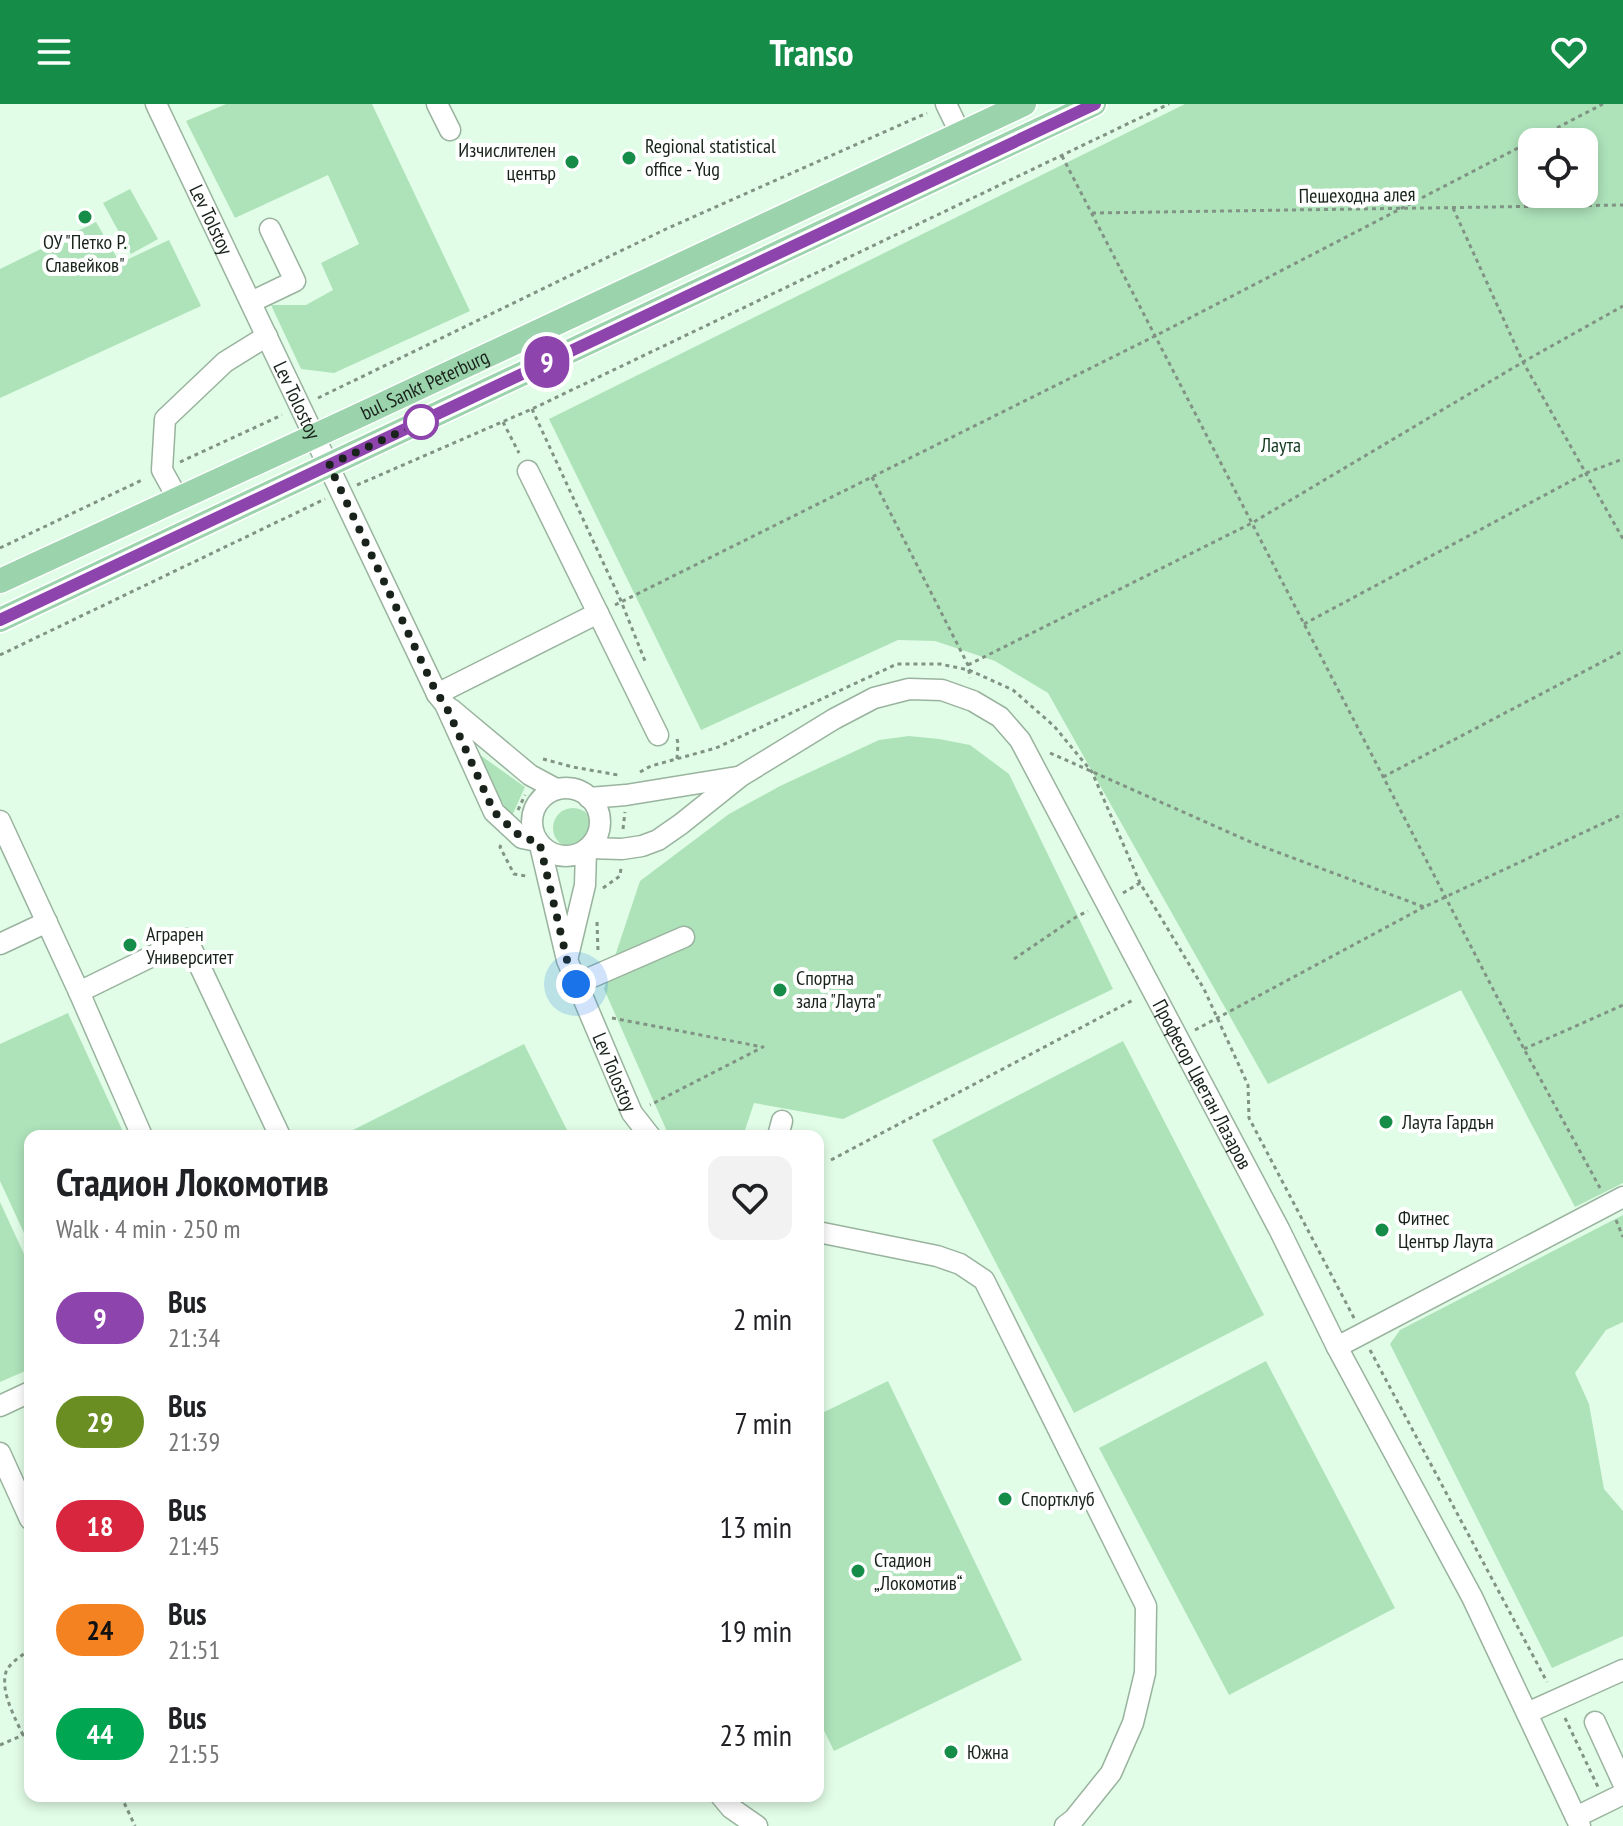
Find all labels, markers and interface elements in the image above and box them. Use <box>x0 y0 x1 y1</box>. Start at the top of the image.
text: Transo <box>769 29 854 76</box>
icon: menu <box>32 30 76 74</box>
icon: heart <box>1547 30 1591 74</box>
map controls <box>1518 128 1598 208</box>
button: locate <box>1518 128 1598 208</box>
place label: Regional statistical office - Yug <box>645 133 776 182</box>
place label: Изчислителен център <box>458 137 556 186</box>
marker: Regional statistical office - Yug <box>620 149 638 167</box>
marker: Изчислителен център <box>563 153 581 171</box>
street label: Lev Tolstoy <box>183 180 239 259</box>
street label: Пешеходна алея <box>1298 181 1416 209</box>
marker: ОУ "Петко Р. Славейков" <box>76 208 94 226</box>
place label: ОУ "Петко Р. Славейков" <box>43 229 127 278</box>
line badge: 9 <box>521 336 573 388</box>
street label: bul. Sankt Peterburg <box>357 343 493 426</box>
text: 9 <box>540 343 554 380</box>
street label: Lev Tolostoy <box>267 357 327 444</box>
unlabelled marker <box>404 405 438 439</box>
park label: Лаута <box>1260 432 1301 458</box>
place label: Аграрен Университет <box>146 921 234 970</box>
marker: Аграрен Университет <box>121 936 139 954</box>
your location <box>556 964 596 1004</box>
place label: Спортна зала "Лаута" <box>796 965 882 1014</box>
marker: Спортна зала "Лаута" <box>771 981 789 999</box>
street label: Професор Цветан Лазаров <box>1147 995 1258 1174</box>
street label: Lev Tolostoy <box>586 1029 643 1116</box>
place label: Лаута Гардън <box>1401 1109 1494 1135</box>
marker: Лаута Гардън <box>1377 1113 1395 1131</box>
button: heart <box>708 1156 792 1240</box>
text: Стадион Локомотив <box>56 1157 329 1206</box>
place label: Фитнес Център Лаута <box>1398 1205 1494 1254</box>
text: Walk · 4 min · 250 m <box>56 1212 240 1245</box>
marker: Фитнес Център Лаута <box>1373 1221 1391 1239</box>
text: Bus <box>168 1282 207 1321</box>
text: 9 <box>93 1299 107 1336</box>
text: 2 min <box>733 1299 792 1338</box>
text: 21:34 <box>168 1321 220 1354</box>
text: Bus <box>168 1386 207 1425</box>
text: 29 <box>87 1403 113 1440</box>
text: 7 min <box>734 1403 792 1442</box>
text: 21:39 <box>168 1425 220 1458</box>
place label: Спортклуб <box>1021 1486 1095 1512</box>
text: Bus <box>168 1490 207 1529</box>
marker: Спортклуб <box>996 1490 1014 1508</box>
text: 18 <box>87 1507 113 1544</box>
text: 13 min <box>719 1507 792 1546</box>
text: 21:45 <box>168 1529 220 1562</box>
place label: Стадион „Локомотив“ <box>874 1547 963 1596</box>
marker: Стадион „Локомотив“ <box>849 1562 867 1580</box>
text: Bus <box>168 1594 207 1633</box>
text: 24 <box>87 1611 113 1648</box>
text: 19 min <box>719 1611 792 1650</box>
text: 21:51 <box>168 1633 220 1666</box>
text: Bus <box>168 1698 207 1737</box>
text: 44 <box>87 1715 113 1752</box>
text: 23 min <box>719 1715 792 1754</box>
text: 21:55 <box>168 1737 220 1770</box>
place label: Южна <box>967 1739 1009 1765</box>
marker: Южна <box>942 1743 960 1761</box>

